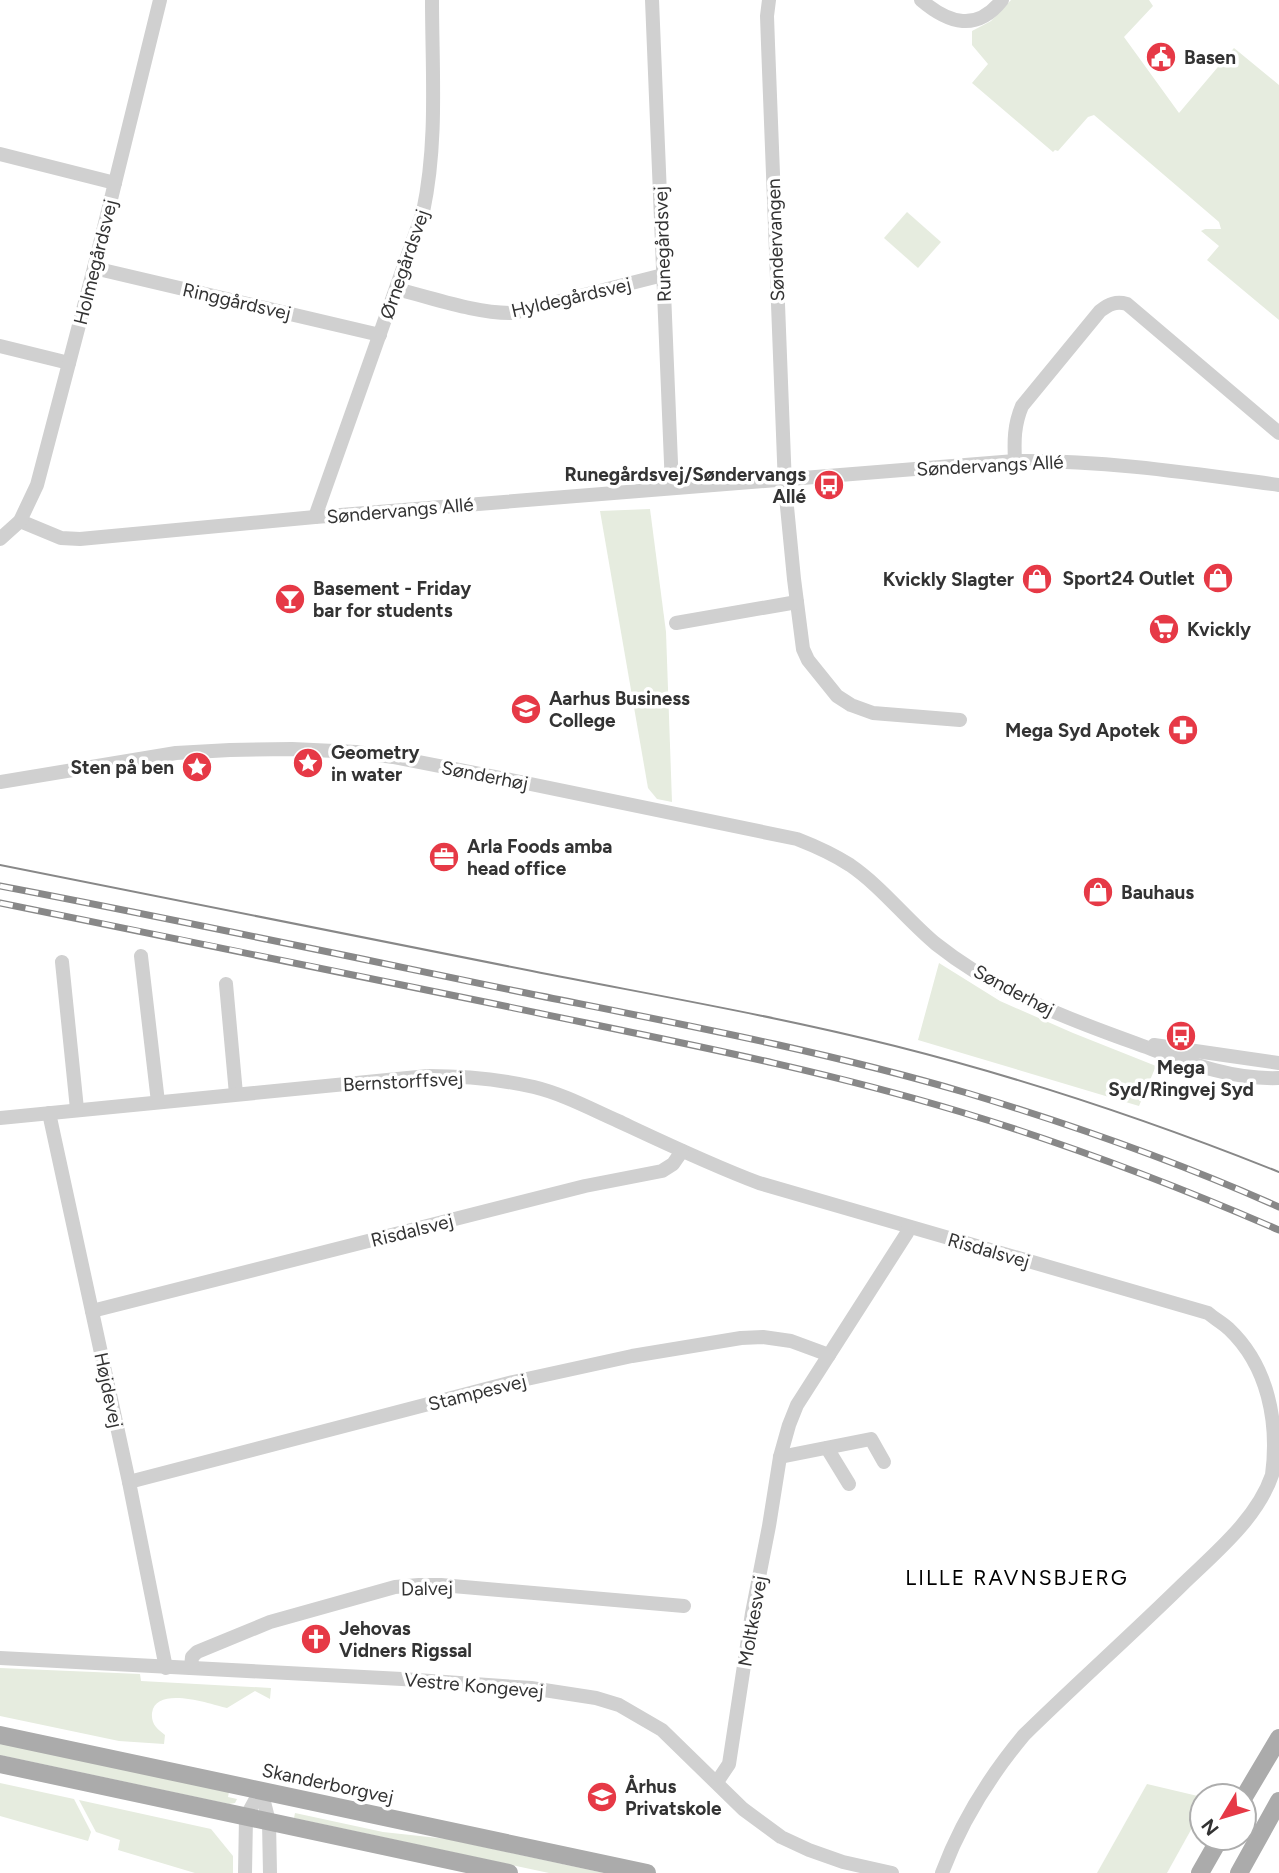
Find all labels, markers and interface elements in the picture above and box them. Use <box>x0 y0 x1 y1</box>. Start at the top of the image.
public building icon: Basen <box>1144 40 1178 74</box>
place label: Basen <box>1184 46 1236 69</box>
street label: Søndervangen <box>762 178 789 302</box>
street label: Runegårdsvej <box>649 186 676 302</box>
street label: Holmegårdsvej <box>69 197 122 327</box>
street label: Ørnegårdsvej <box>375 206 434 322</box>
street label: Hyldegårdsvej <box>509 273 633 322</box>
street label: Ringgårdsvej <box>180 278 293 325</box>
street label: Søndervangs Allé <box>916 450 1064 481</box>
place label: Runegårdsvej/Søndervangs Allé <box>565 463 806 508</box>
bus stop icon: Runegårdsvej/Søndervangs Allé <box>812 468 846 502</box>
street label: Søndervangs Allé <box>326 493 474 528</box>
shop icon: Sport24 Outlet <box>1201 561 1235 595</box>
shop icon: Kvickly Slagter <box>1020 562 1054 596</box>
place label: Sport24 Outlet <box>1062 567 1195 590</box>
place label: Kvickly Slagter <box>883 568 1014 591</box>
place label: Basement - Friday bar for students <box>313 577 471 622</box>
bar icon: Basement - Friday bar for students <box>273 582 307 616</box>
supermarket icon: Kvickly <box>1147 612 1181 646</box>
place label: Kvickly <box>1187 618 1251 641</box>
place label: Aarhus Business College <box>549 687 690 732</box>
school or university icon: Aarhus Business College <box>509 692 543 726</box>
pharmacy icon: Mega Syd Apotek <box>1166 713 1200 747</box>
place label: Mega Syd Apotek <box>1005 719 1161 742</box>
place label: Geometry in water <box>331 741 420 786</box>
place icon: Geometry in water <box>291 746 325 780</box>
place icon: Sten på ben <box>180 750 214 784</box>
place label: Sten på ben <box>71 756 174 779</box>
street label: Sønderhøj <box>440 756 530 795</box>
place label: Arla Foods amba head office <box>467 835 612 880</box>
office icon: Arla Foods amba head office <box>427 840 461 874</box>
shop icon: Bauhaus <box>1081 875 1115 909</box>
place label: Bauhaus <box>1121 881 1194 904</box>
street label: Sønderhøj <box>970 960 1058 1021</box>
bus stop icon: Mega Syd/Ringvej Syd <box>1164 1019 1198 1053</box>
place label: Mega Syd/Ringvej Syd <box>1108 1056 1254 1101</box>
street label: Bernstorffsvej <box>342 1067 464 1096</box>
street label: Risdalsvej <box>369 1209 456 1252</box>
street label: Risdalsvej <box>945 1228 1032 1273</box>
street label: Højdevej <box>89 1350 128 1430</box>
street label: Stampesvej <box>426 1369 529 1416</box>
district label: LILLE RAVNSBJERG <box>905 1565 1129 1590</box>
street label: Moltkesvej <box>733 1574 772 1668</box>
street label: Dalvej <box>401 1577 453 1600</box>
place label: Jehovas Vidners Rigssal <box>339 1617 472 1662</box>
church icon: Jehovas Vidners Rigssal <box>299 1622 333 1656</box>
street label: Vestre Kongevej <box>403 1668 545 1703</box>
street label: Skanderborgvej <box>260 1758 396 1809</box>
place label: Århus Privatskole <box>625 1774 722 1820</box>
school or university icon: Århus Privatskole <box>585 1780 619 1814</box>
north arrow <box>1188 1782 1258 1852</box>
text: N <box>1196 1814 1224 1840</box>

